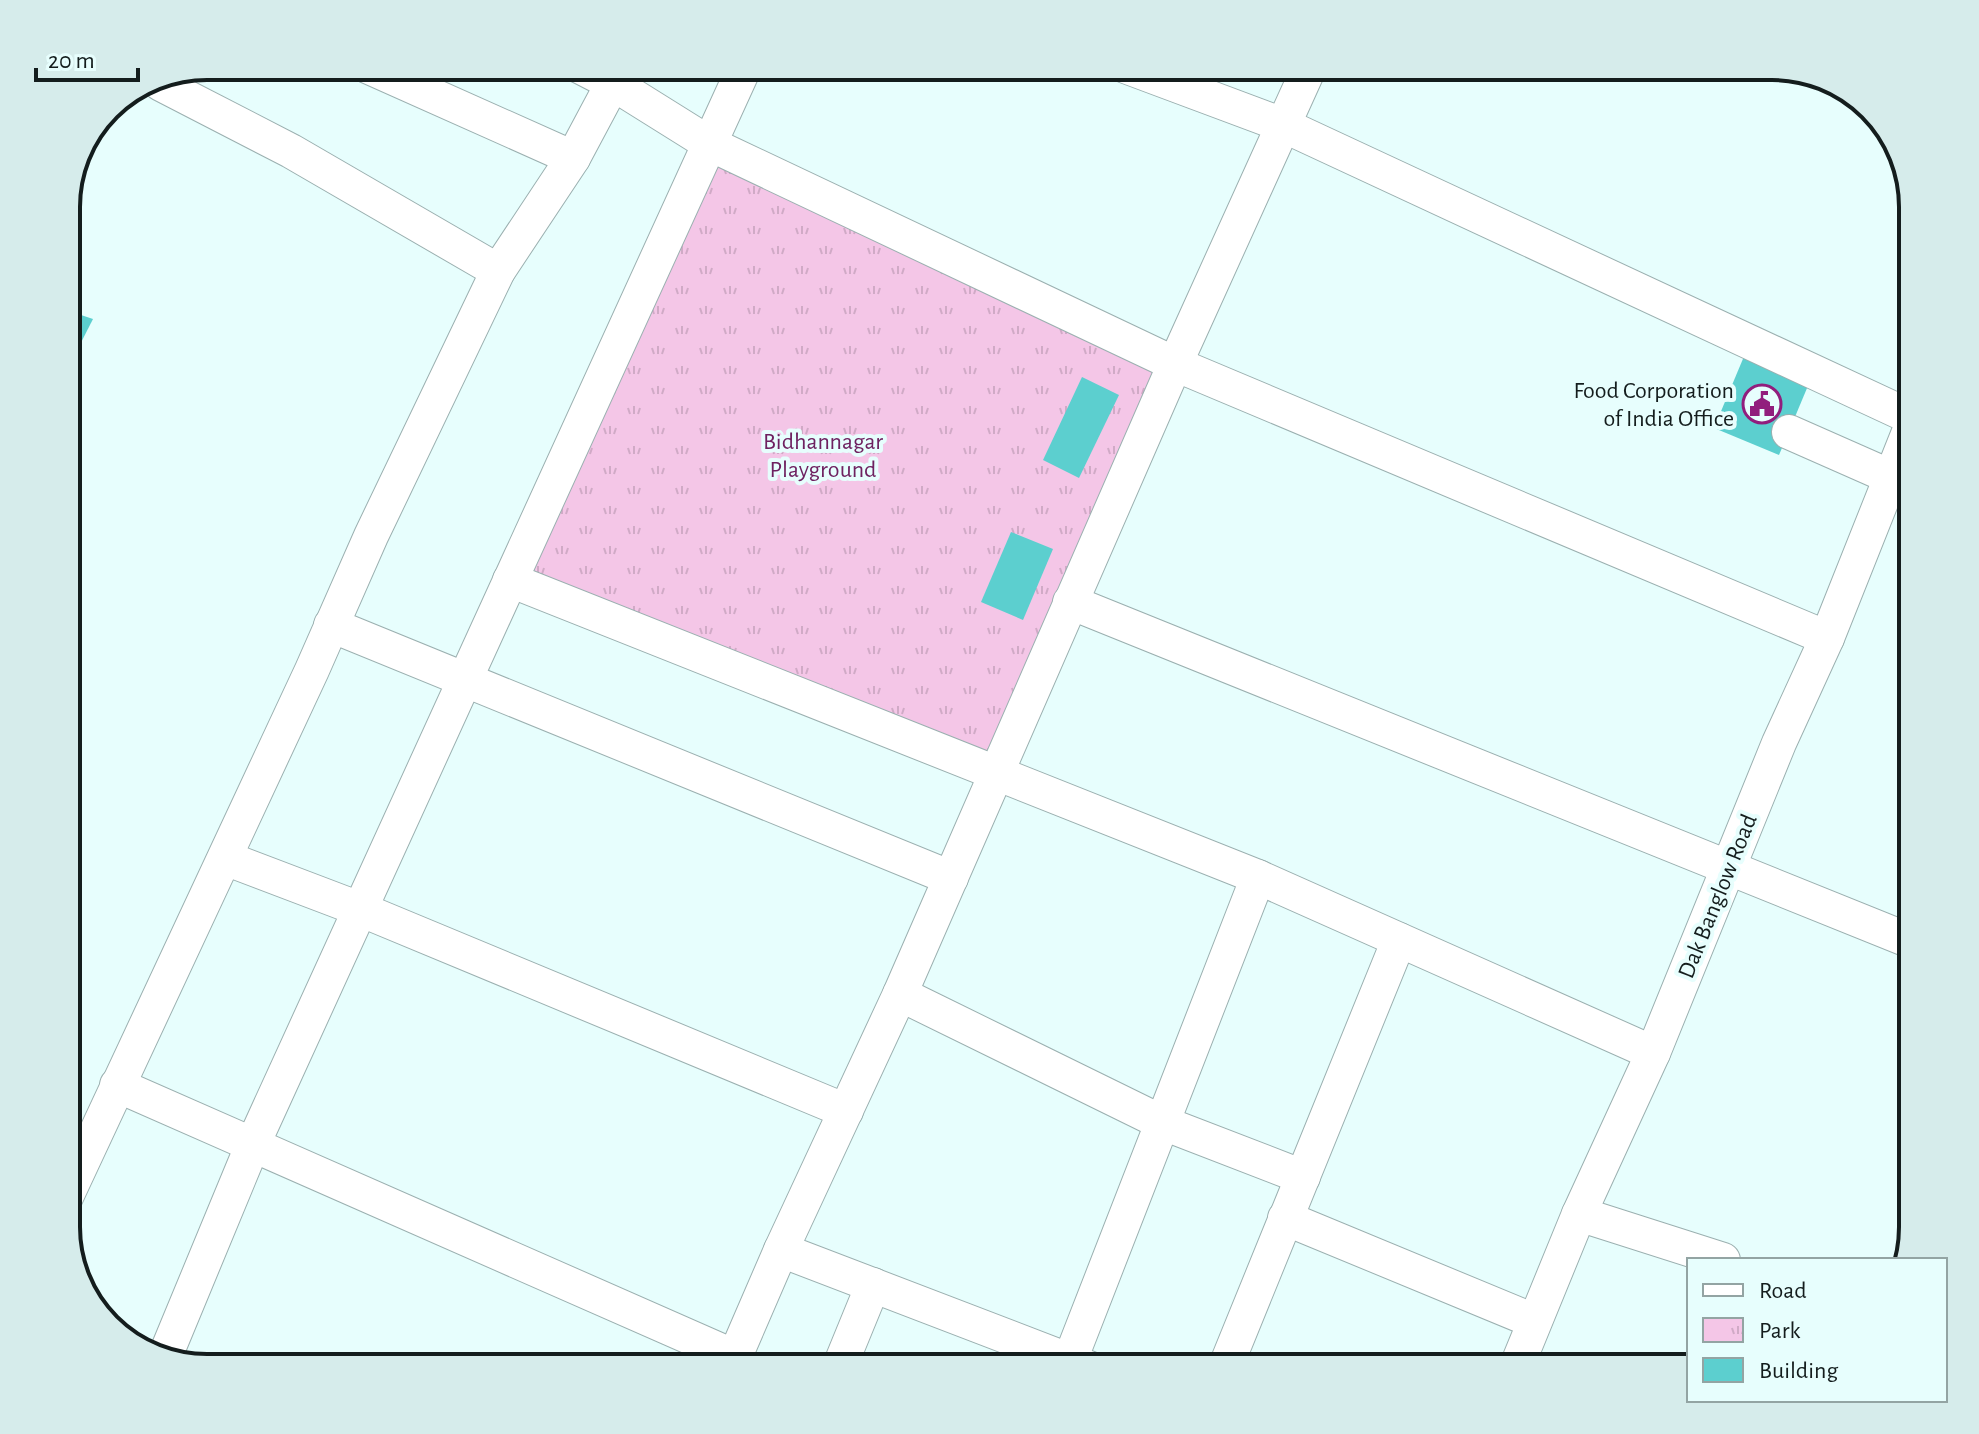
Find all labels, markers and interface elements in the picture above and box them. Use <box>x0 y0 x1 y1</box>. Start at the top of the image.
scale bar <box>36 32 138 82</box>
text: 20 m <box>48 49 95 73</box>
place label: Food Corporation of India Office <box>1573 379 1734 431</box>
public building icon: Food Corporation of India Office <box>1741 383 1783 425</box>
park label: Bidhannagar Playground <box>763 430 883 482</box>
street label: Dak Banglow Road <box>1674 811 1762 982</box>
legend <box>1687 1258 1947 1402</box>
text: Road <box>1759 1279 1807 1303</box>
text: Park <box>1759 1319 1800 1343</box>
text: Building <box>1759 1359 1838 1383</box>

